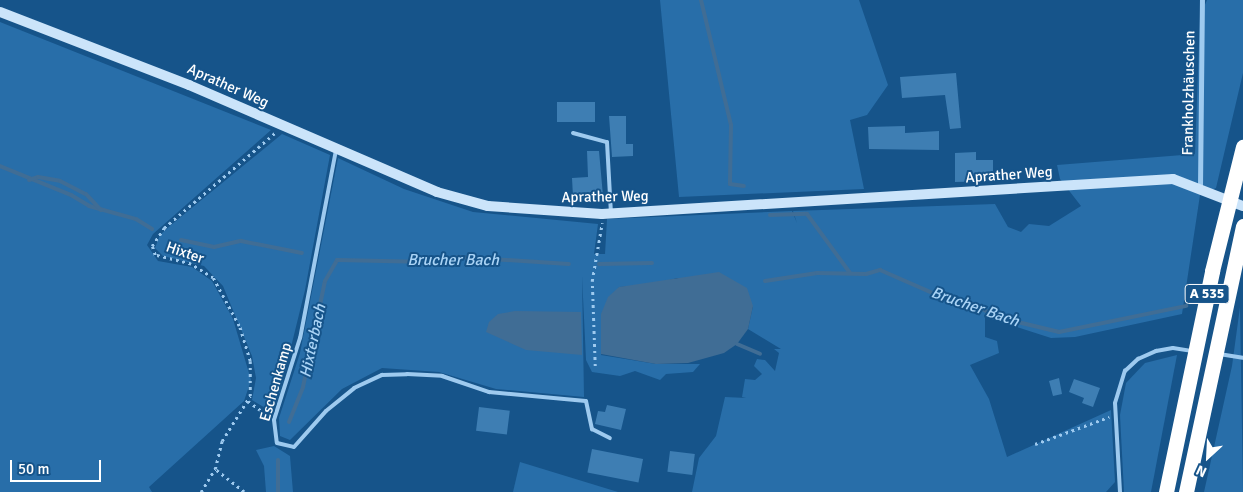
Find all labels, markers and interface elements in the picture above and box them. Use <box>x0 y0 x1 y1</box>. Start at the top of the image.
street label: Frankholzhäuschen <box>1179 30 1199 156</box>
street label: Aprather Weg <box>184 60 272 112</box>
street label: Aprather Weg <box>965 163 1053 187</box>
street label: Aprather Weg <box>561 187 649 207</box>
street label: Hixter <box>164 238 206 268</box>
water label: Brucher Bach <box>407 250 499 270</box>
road number: A 535 <box>1184 282 1230 306</box>
water label: Brucher Bach <box>929 283 1021 331</box>
water label: Hixterbach <box>296 303 330 379</box>
street label: Eschenkamp <box>256 341 296 423</box>
north arrow <box>1183 432 1233 482</box>
scale bar <box>12 450 104 482</box>
text: 50 m <box>18 460 49 478</box>
text: N <box>1193 461 1209 481</box>

